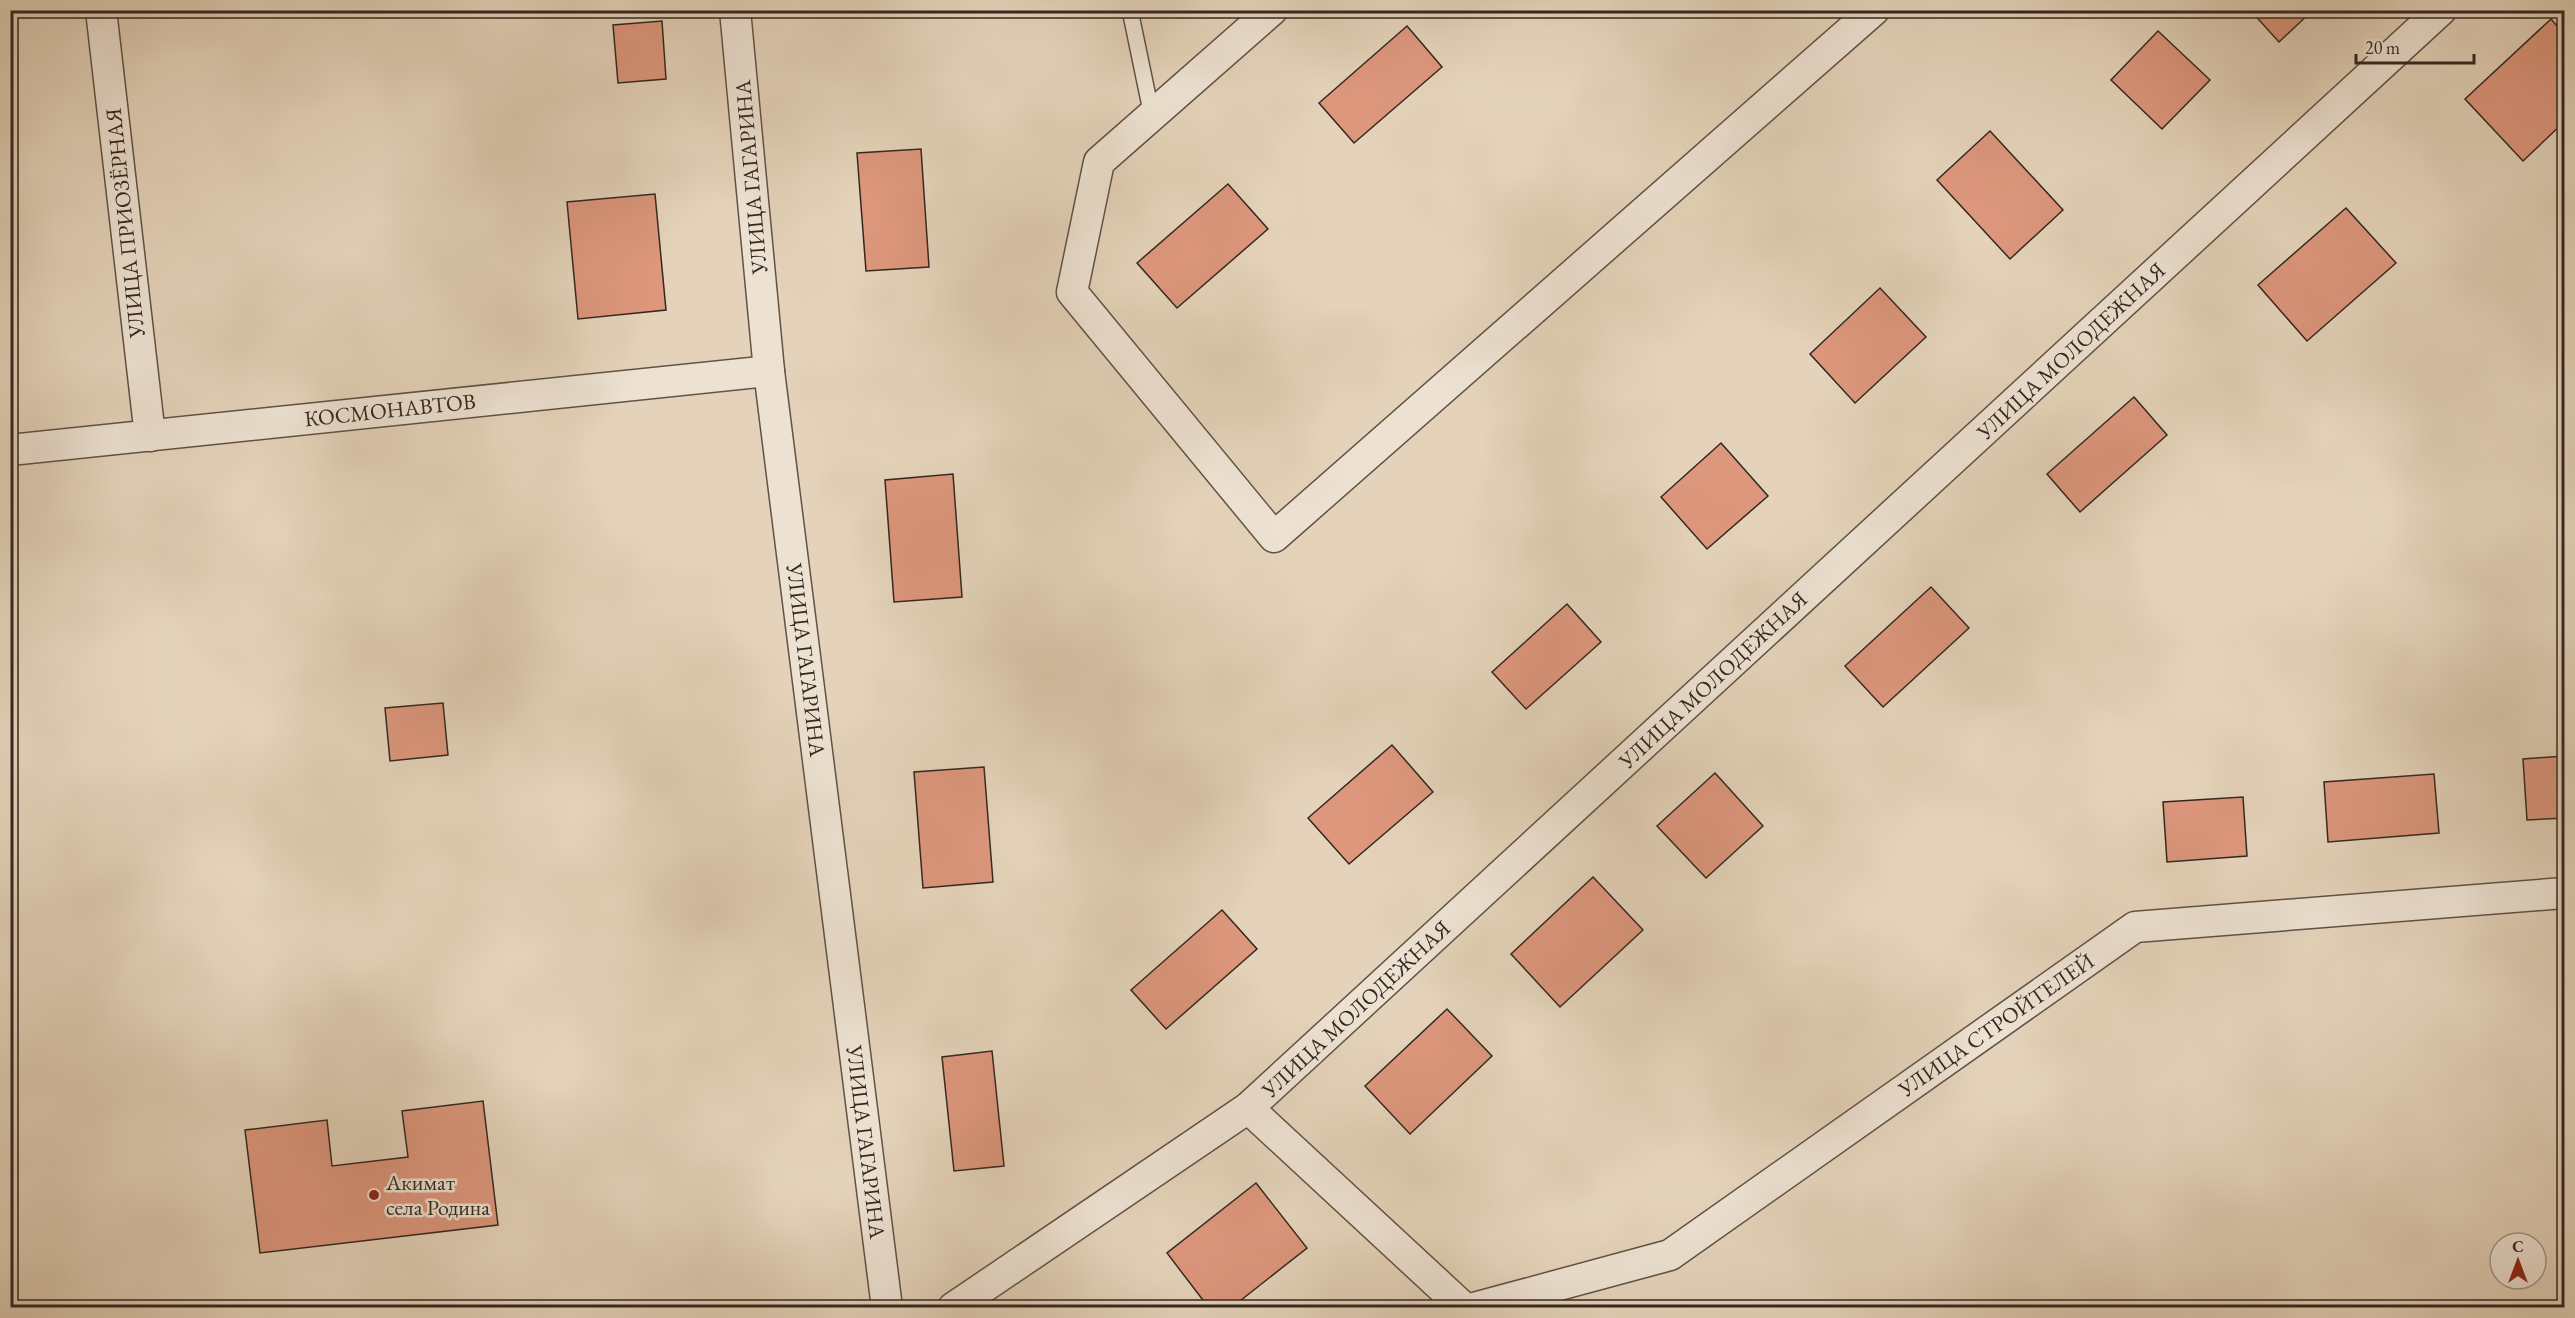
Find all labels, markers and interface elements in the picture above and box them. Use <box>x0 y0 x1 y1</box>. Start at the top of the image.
scale bar <box>2356 27 2474 65</box>
text: 20 m <box>2365 36 2400 59</box>
street label: УЛИЦА ГАГАРИНА <box>728 78 774 276</box>
street label: УЛИЦА ПРИОЗЁРНАЯ <box>98 106 152 340</box>
street label: УЛИЦА МОЛОДЕЖНАЯ <box>1970 256 2172 447</box>
street label: КОСМОНАВТОВ <box>303 387 477 433</box>
street label: УЛИЦА ГАГАРИНА <box>780 561 832 759</box>
street label: УЛИЦА МОЛОДЕЖНАЯ <box>1612 585 1814 776</box>
street label: УЛИЦА МОЛОДЕЖНАЯ <box>1255 914 1457 1105</box>
street label: УЛИЦА СТРОЙТЕЛЕЙ <box>1892 946 2100 1104</box>
street label: УЛИЦА ГАГАРИНА <box>840 1043 892 1241</box>
place label: Акимат села Родина <box>385 1168 490 1222</box>
marker: Акимат села Родина <box>367 1188 381 1202</box>
north arrow <box>2488 1231 2548 1291</box>
text: С <box>2512 1236 2524 1257</box>

